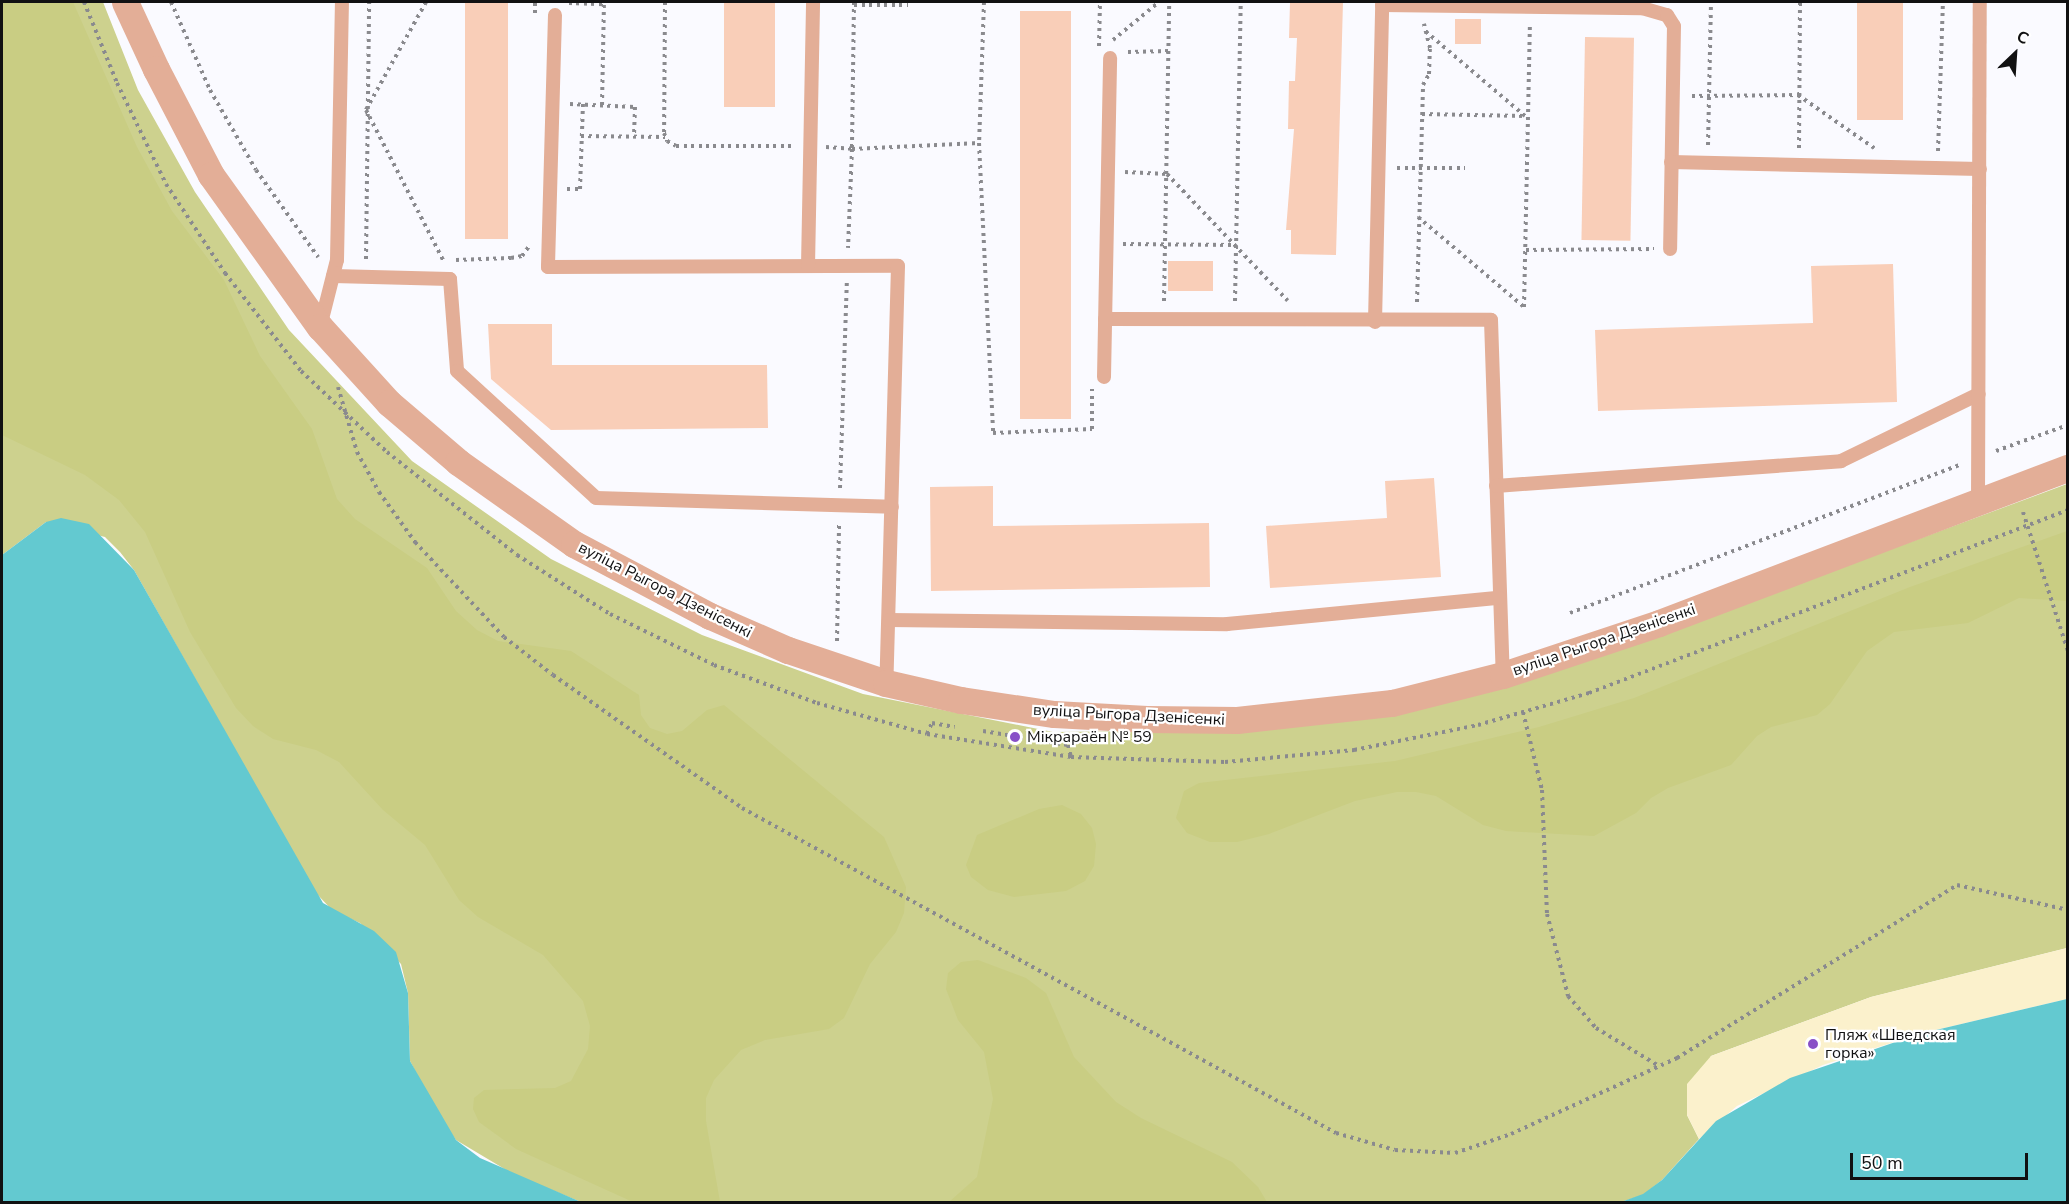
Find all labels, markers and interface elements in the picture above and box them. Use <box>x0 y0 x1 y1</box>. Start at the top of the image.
north arrow <box>1985 24 2045 84</box>
text: С <box>2013 25 2032 50</box>
street label: вуліца Рыгора Дзенісенкі <box>575 538 755 642</box>
street label: вуліца Рыгора Дзенісенкі <box>1510 600 1698 680</box>
street label: вуліца Рыгора Дзенісенкі <box>1033 700 1225 730</box>
place label: Мікрараён № 59 <box>1027 727 1152 747</box>
marker: Мікрараён № 59 <box>1008 730 1022 744</box>
place label: Пляж «Шведская горка» <box>1825 1025 1956 1063</box>
marker: Пляж «Шведская горка» <box>1806 1037 1820 1051</box>
scale bar <box>1853 1141 2032 1179</box>
text: 50 m <box>1861 1151 1903 1175</box>

